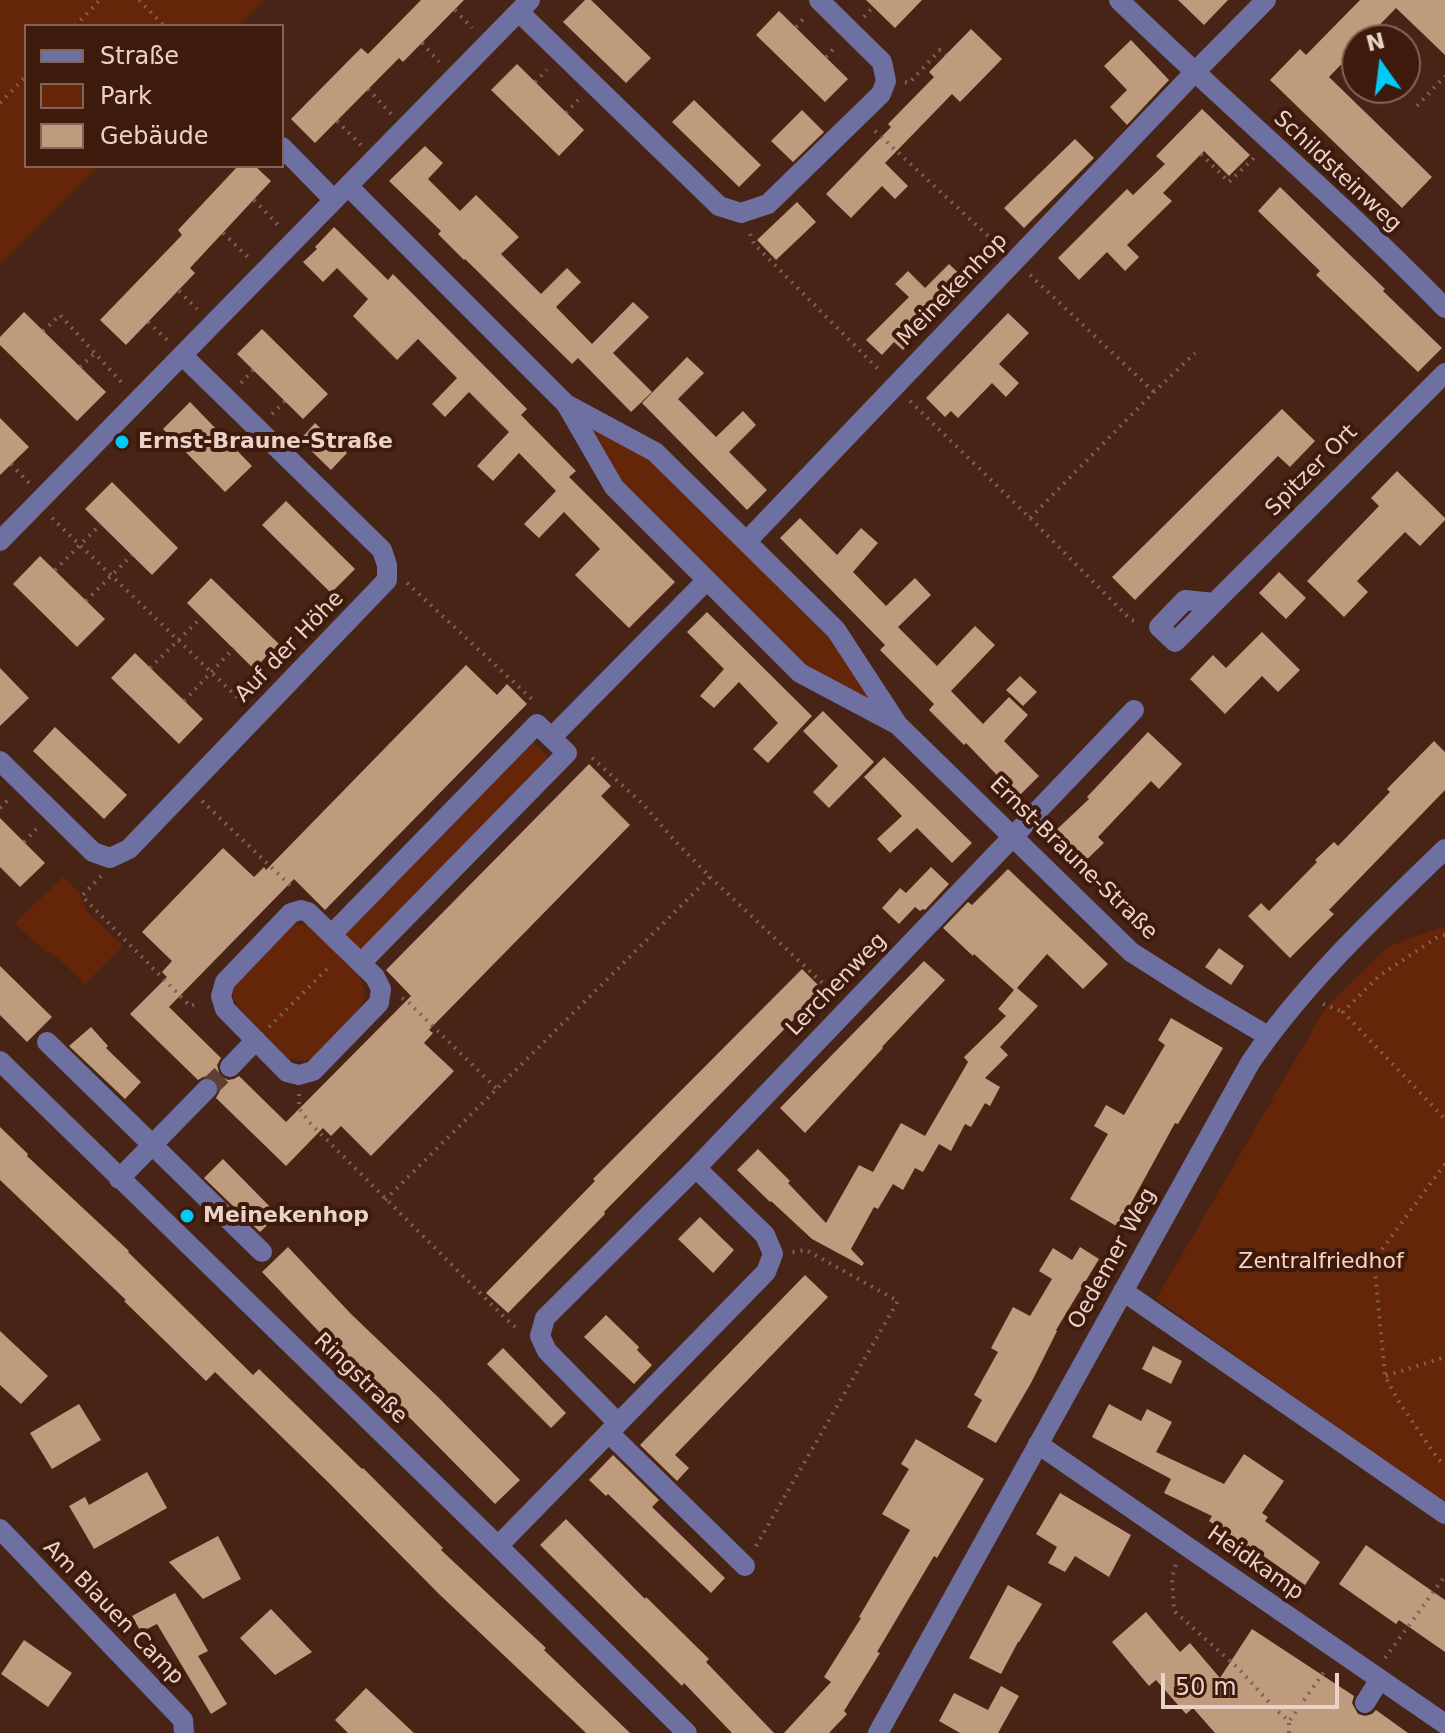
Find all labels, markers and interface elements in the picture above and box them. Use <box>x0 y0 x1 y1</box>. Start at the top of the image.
legend <box>24 24 284 168</box>
north arrow <box>1341 24 1421 104</box>
text: N <box>1364 28 1388 57</box>
text: Straße <box>100 42 179 70</box>
text: Park <box>100 82 152 110</box>
street label: Schildsteinweg <box>1268 106 1406 238</box>
text: Gebäude <box>100 122 209 150</box>
street label: Meinekenhop <box>892 228 1014 352</box>
street label: Spitzer Ort <box>1261 420 1363 522</box>
place label: Ernst-Braune-Straße <box>138 429 393 455</box>
marker: Ernst-Braune-Straße <box>113 433 131 451</box>
street label: Auf der Höhe <box>230 586 350 708</box>
street label: Ernst-Braune-Straße <box>984 772 1162 946</box>
street label: Lerchenweg <box>781 928 893 1042</box>
street label: Oedemer Weg <box>1063 1184 1163 1334</box>
place label: Meinekenhop <box>203 1203 369 1229</box>
marker: Meinekenhop <box>178 1207 196 1225</box>
park label: Zentralfriedhof <box>1238 1249 1404 1275</box>
street label: Ringstraße <box>308 1328 412 1430</box>
street label: Heidkamp <box>1202 1521 1308 1607</box>
street label: Am Blauen Camp <box>37 1535 189 1691</box>
scale bar <box>1165 1657 1343 1707</box>
text: 50 m <box>1175 1673 1237 1701</box>

